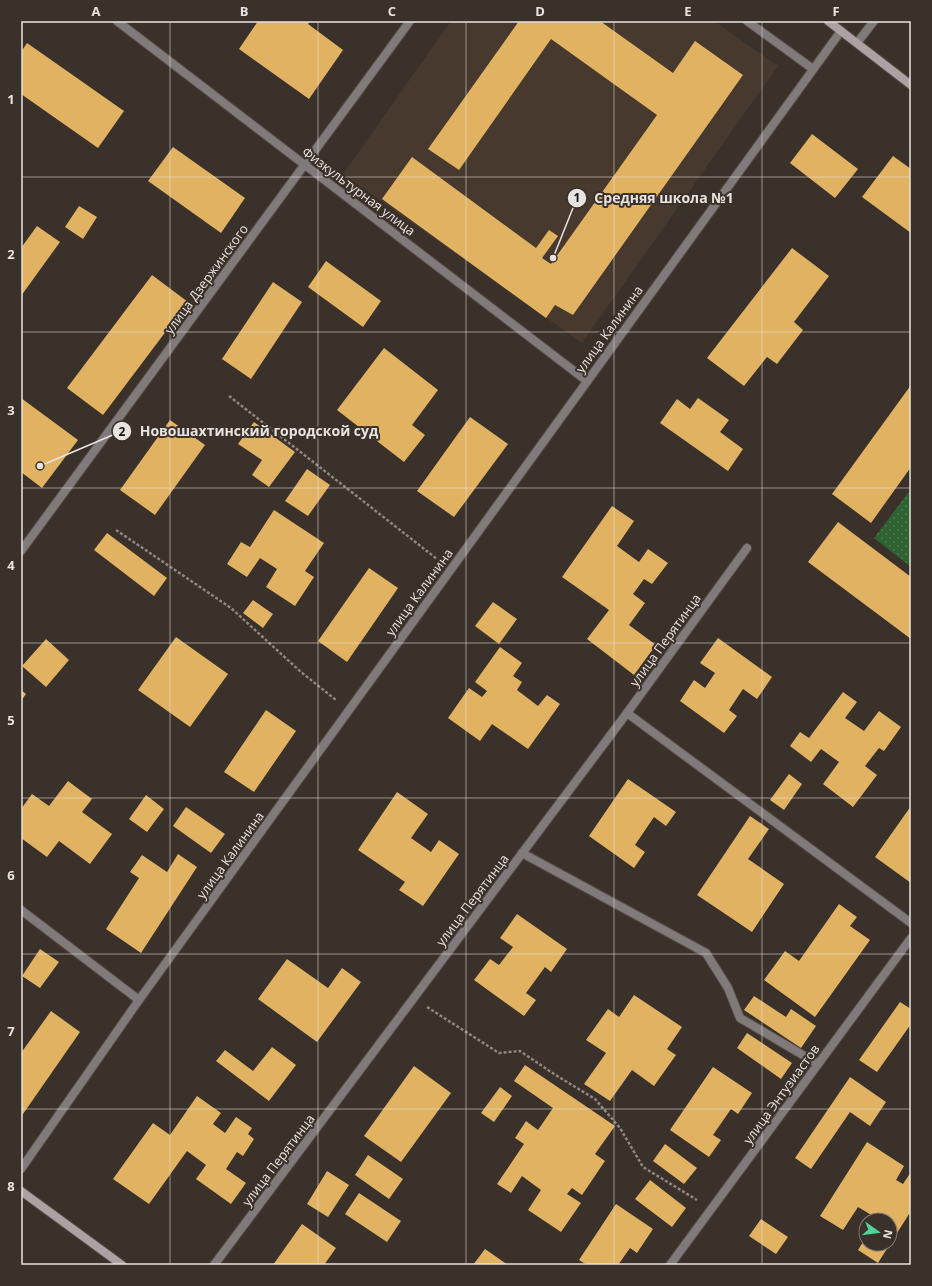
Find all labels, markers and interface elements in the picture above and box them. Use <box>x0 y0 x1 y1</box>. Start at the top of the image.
text: A <box>92 2 101 20</box>
text: B <box>240 2 249 20</box>
text: C <box>388 2 396 20</box>
text: D <box>535 2 545 20</box>
text: E <box>684 2 692 20</box>
text: F <box>832 2 840 20</box>
text: 1 <box>7 90 15 108</box>
street label: Физкультурная улица <box>299 142 419 240</box>
callout: Средняя школа №1 <box>567 185 742 211</box>
text: Средняя школа №1 <box>594 188 734 207</box>
text: 1 <box>574 189 580 206</box>
street label: улица Дзержинского <box>160 220 252 338</box>
text: 2 <box>7 245 15 263</box>
street label: улица Калинина <box>571 282 647 376</box>
text: 3 <box>7 401 15 419</box>
callout: Новошахтинский городской суд <box>112 418 387 444</box>
text: Новошахтинский городской суд <box>140 421 379 440</box>
text: 2 <box>119 423 126 440</box>
street label: улица Калинина <box>381 545 457 639</box>
text: 4 <box>7 556 15 574</box>
street label: улица Перятинца <box>625 590 705 690</box>
text: 5 <box>7 711 15 729</box>
street label: улица Калинина <box>192 808 268 902</box>
street label: улица Перятинца <box>431 850 513 950</box>
text: 6 <box>7 866 15 884</box>
text: 7 <box>7 1022 15 1040</box>
street label: улица Энтузиастов <box>739 1040 823 1148</box>
street label: улица Перятинца <box>237 1110 319 1210</box>
text: 8 <box>7 1177 15 1195</box>
north arrow <box>858 1212 898 1252</box>
text: N <box>880 1228 897 1241</box>

